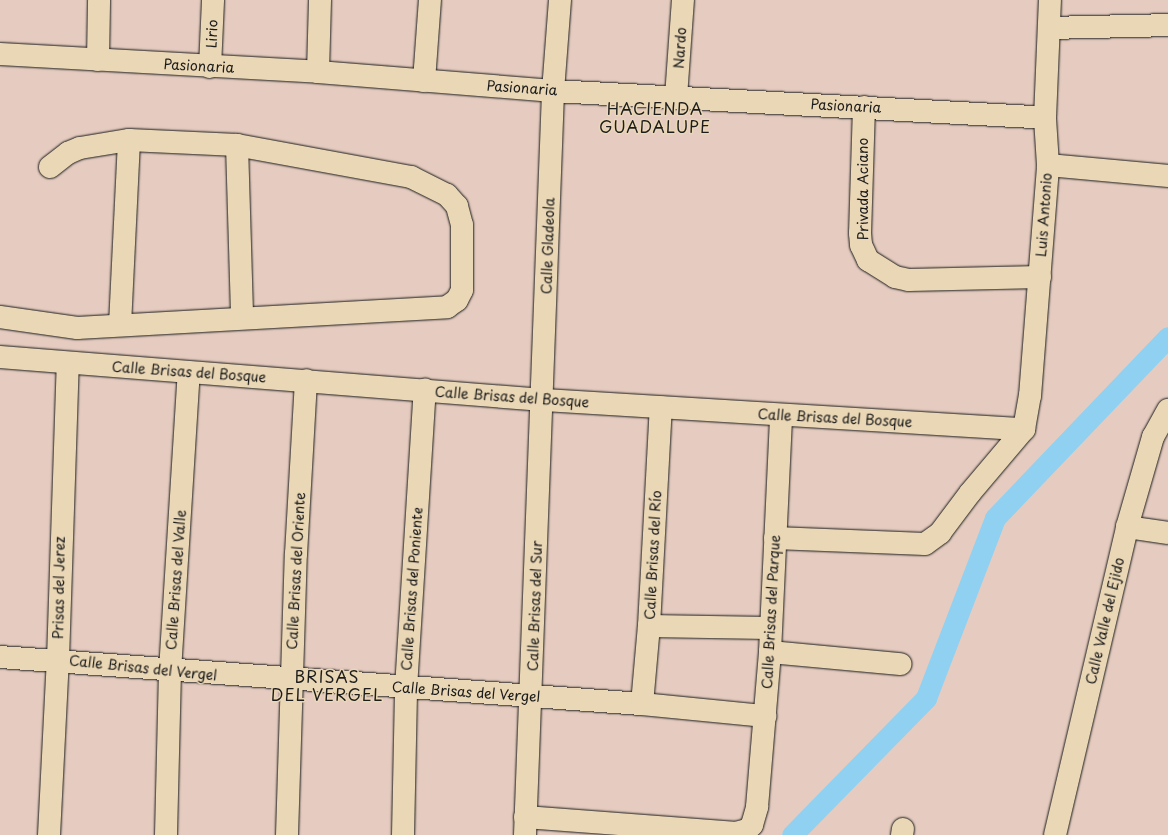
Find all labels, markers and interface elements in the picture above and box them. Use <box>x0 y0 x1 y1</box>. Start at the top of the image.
street label: Lirio <box>203 19 221 49</box>
street label: Nardo <box>670 27 690 69</box>
street label: Pasionaria <box>163 56 235 76</box>
street label: Pasionaria <box>486 77 558 99</box>
street label: Pasionaria <box>810 96 882 116</box>
district label: HACIENDA GUADALUPE <box>600 98 710 136</box>
street label: Privada Aciano <box>855 138 871 240</box>
street label: Luis Antonio <box>1033 172 1055 258</box>
street label: Calle Gladeola <box>538 197 558 295</box>
street label: Calle Brisas del Bosque <box>110 358 268 386</box>
street label: Calle Brisas del Bosque <box>433 383 591 411</box>
street label: Calle Brisas del Bosque <box>756 406 914 430</box>
street label: Calle Brisas del Río <box>641 489 665 621</box>
street label: Calle Brisas del Oriente <box>283 491 309 651</box>
street label: Calle Brisas del Poniente <box>398 505 426 673</box>
street label: Calle Brisas del Valle <box>163 509 189 651</box>
street label: Calle Brisas del Parque <box>759 534 783 690</box>
street label: Prisas del Jerez <box>50 536 68 640</box>
street label: Calle Brisas del Sur <box>524 540 546 672</box>
street label: Calle Valle del Ejido <box>1082 555 1128 687</box>
street label: Calle Brisas del Vergel <box>68 652 218 684</box>
district label: BRISAS DEL VERGEL <box>272 666 382 704</box>
street label: Calle Brisas del Vergel <box>391 678 541 706</box>

